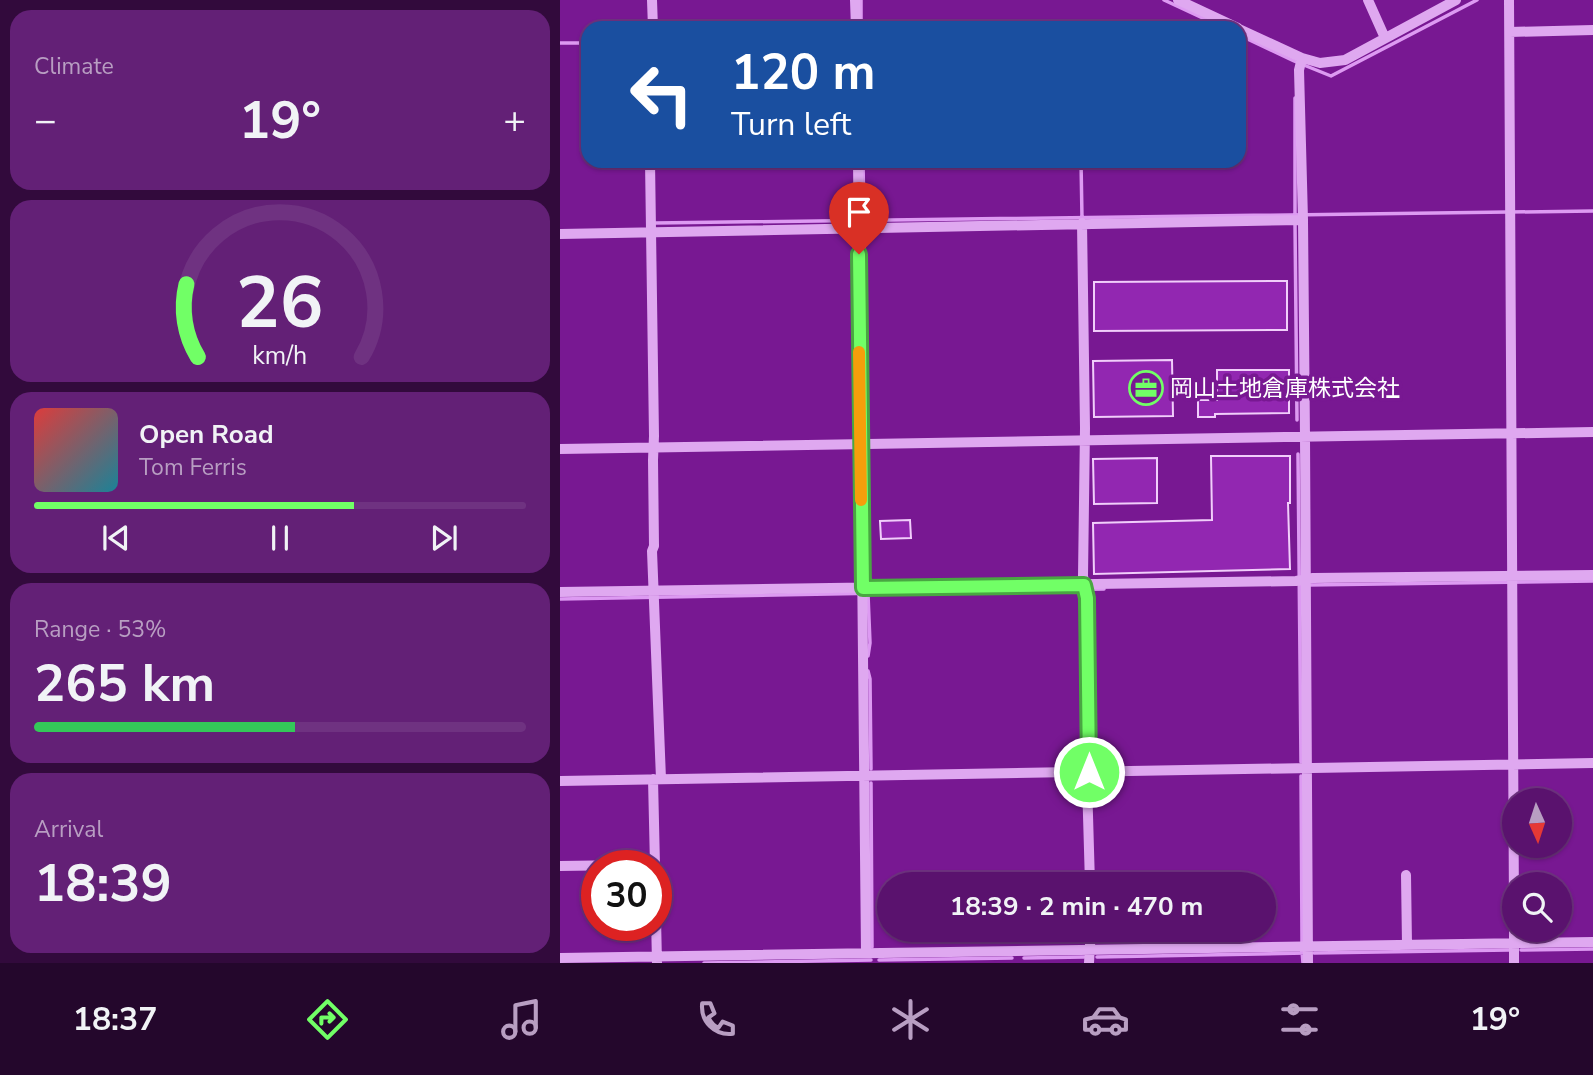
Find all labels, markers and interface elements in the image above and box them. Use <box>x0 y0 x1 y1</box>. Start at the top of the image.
text: 120 m <box>731 39 875 106</box>
icon: left <box>616 49 707 140</box>
text: Climate <box>34 51 114 82</box>
text: 19° <box>239 85 321 156</box>
text: − <box>34 95 57 146</box>
text: + <box>503 95 526 146</box>
text: Turn left <box>731 103 851 146</box>
pin <box>829 182 889 254</box>
icon: arrive <box>840 193 878 231</box>
text: 26 <box>236 254 324 354</box>
text: km/h <box>252 339 308 373</box>
office icon: 岡山土地倉庫株式会社 <box>1127 369 1165 407</box>
place label: 岡山土地倉庫株式会社 <box>1170 373 1400 404</box>
text: Open Road <box>139 417 274 452</box>
text: Tom Ferris <box>139 452 247 483</box>
icon: previous <box>97 519 135 557</box>
icon: pause <box>261 519 299 557</box>
icon: next <box>425 519 463 557</box>
text: Range · 53% <box>34 614 166 645</box>
text: 265 km <box>34 648 215 719</box>
position arrow <box>1052 735 1126 809</box>
north arrow <box>1502 788 1572 858</box>
map controls <box>1502 788 1572 942</box>
text: Arrival <box>34 814 103 845</box>
text: 18:39 <box>34 848 172 919</box>
speed limit sign: 30 <box>581 850 672 941</box>
button: search <box>1502 872 1572 942</box>
text: 18:39 · 2 min · 470 m <box>950 889 1203 924</box>
icon: directions <box>303 995 352 1044</box>
icon: music <box>497 995 546 1044</box>
icon: phone <box>692 995 741 1044</box>
icon: climate <box>886 995 935 1044</box>
icon: car <box>1081 995 1130 1044</box>
icon: filters <box>1275 995 1324 1044</box>
text: 18:37 <box>73 998 157 1041</box>
text: 19° <box>1470 998 1520 1041</box>

